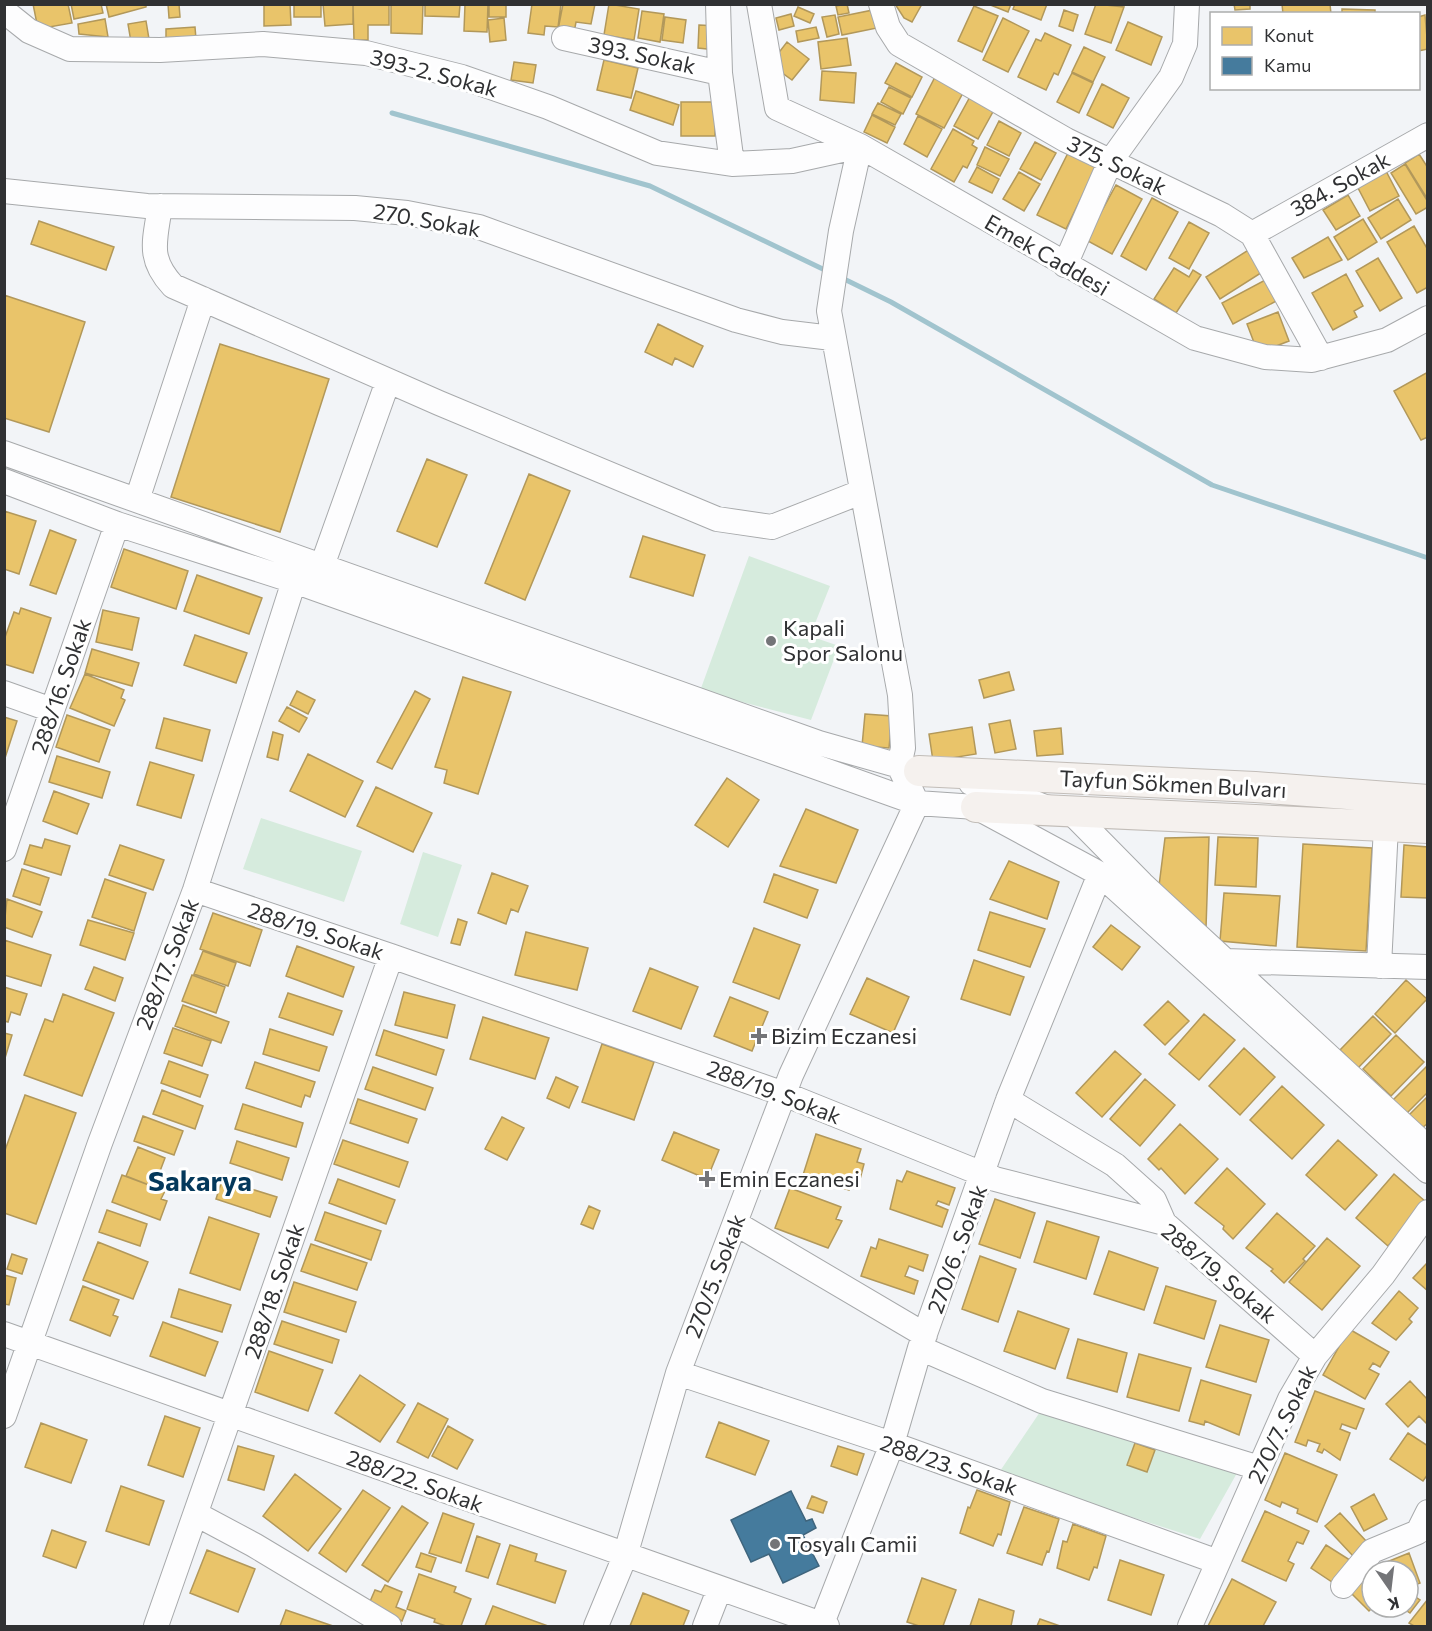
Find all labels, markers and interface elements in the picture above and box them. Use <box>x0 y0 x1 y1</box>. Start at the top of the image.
legend <box>1210 12 1420 90</box>
text: Konut <box>1264 24 1314 46</box>
street label: 393. Sokak <box>586 30 698 79</box>
street label: 393-2. Sokak <box>368 43 501 102</box>
text: Kamu <box>1264 54 1311 76</box>
street label: 375. Sokak <box>1063 129 1171 200</box>
street label: 384. Sokak <box>1285 145 1394 222</box>
street label: 270. Sokak <box>371 197 483 242</box>
street label: Emek Caddesi <box>980 208 1114 301</box>
place label: Kapali Spor Salonu <box>783 614 903 666</box>
street label: 288/16. Sokak <box>25 615 96 757</box>
marker: Kapali Spor Salonu <box>764 634 778 648</box>
street label: Tayfun Sökmen Bulvarı <box>1059 764 1287 803</box>
street label: 288/17. Sokak <box>129 894 204 1033</box>
street label: 288/19. Sokak <box>245 896 388 965</box>
place label: Bizim Eczanesi <box>771 1022 917 1049</box>
marker: Bizim Eczanesi <box>752 1029 766 1043</box>
street label: 288/19. Sokak <box>703 1054 845 1129</box>
district label: Sakarya <box>148 1163 252 1197</box>
place label: Emin Eczanesi <box>719 1165 860 1192</box>
marker: Emin Eczanesi <box>700 1172 714 1186</box>
street label: 270/6 . Sokak <box>921 1181 992 1317</box>
street label: 270/5. Sokak <box>679 1210 751 1342</box>
street label: 288/19. Sokak <box>1156 1217 1282 1328</box>
street label: 288/18. Sokak <box>238 1220 309 1362</box>
street label: 270/7. Sokak <box>1241 1360 1322 1487</box>
street label: 288/23. Sokak <box>877 1428 1021 1501</box>
street label: 288/22. Sokak <box>343 1443 487 1518</box>
place label: Tosyalı Camii <box>787 1530 917 1557</box>
marker: Tosyalı Camii <box>768 1537 782 1551</box>
north arrow <box>1360 1559 1420 1619</box>
text: K <box>1386 1593 1401 1615</box>

